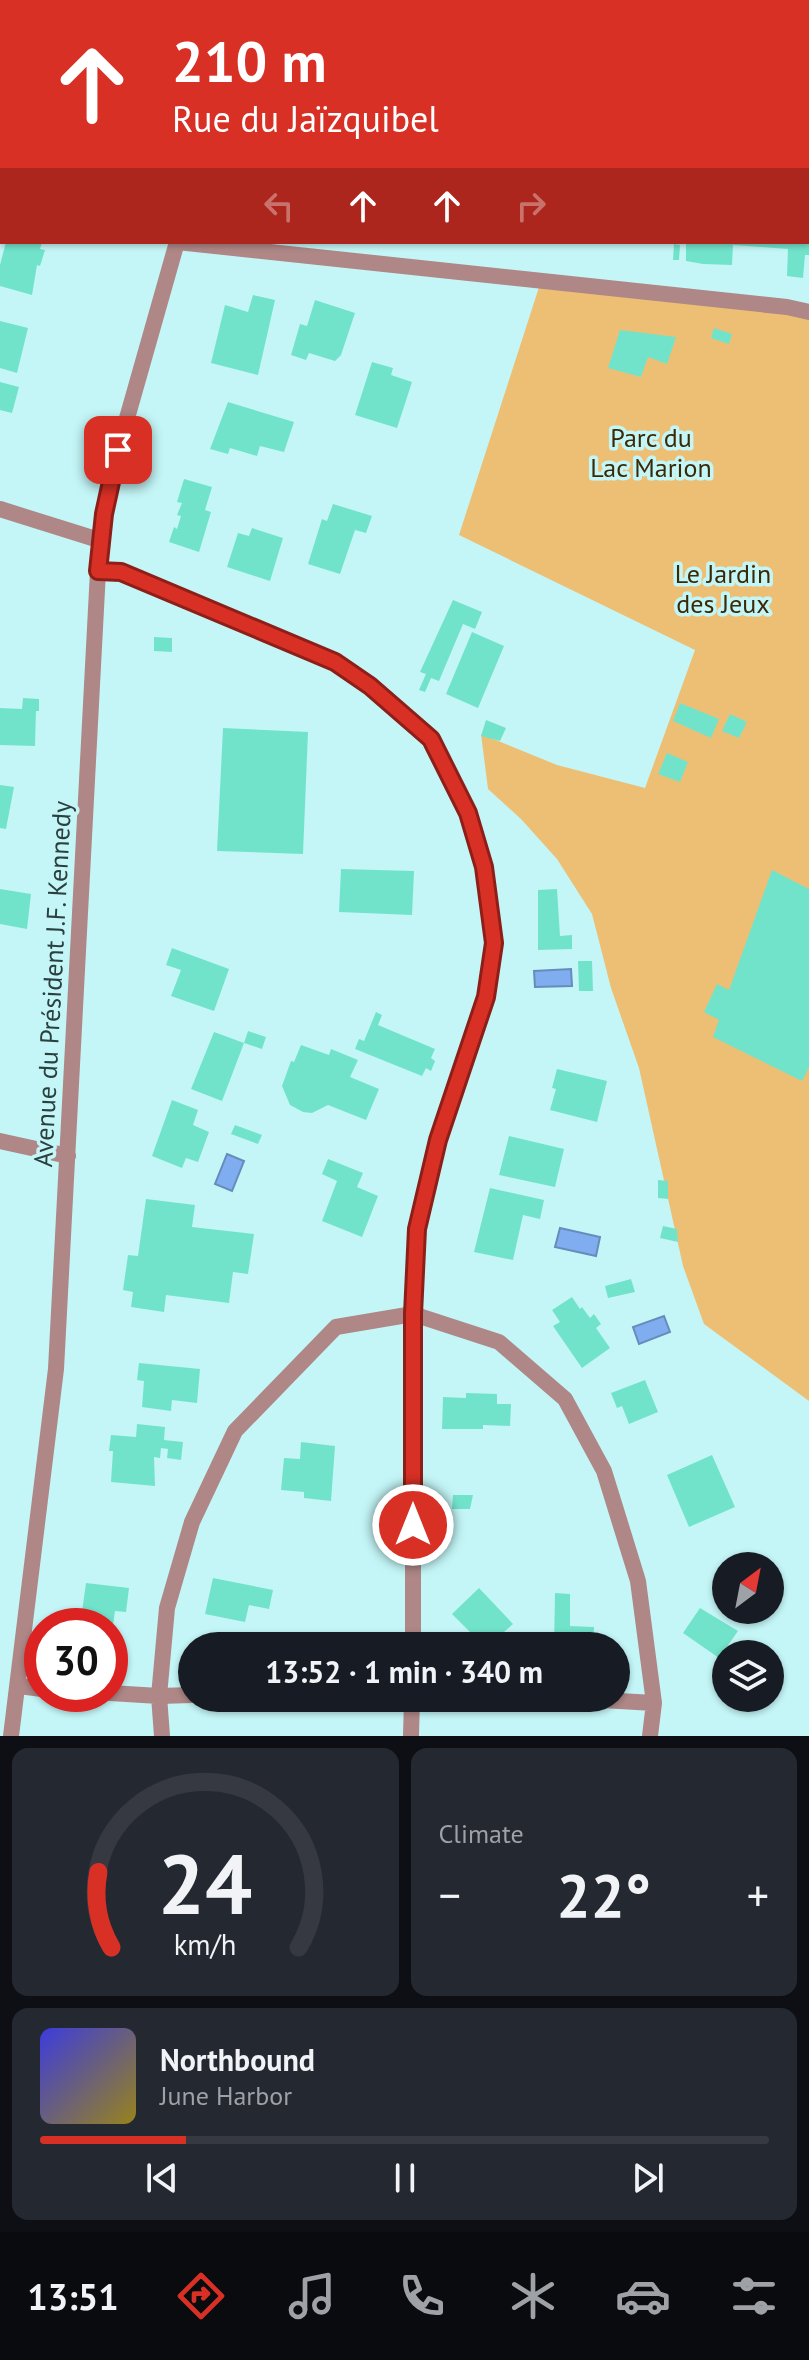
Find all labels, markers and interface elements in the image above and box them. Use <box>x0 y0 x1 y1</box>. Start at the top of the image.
text: 210 m <box>172 25 327 97</box>
icon: ahead <box>40 32 144 136</box>
text: Rue du Jaïzquibel <box>172 95 439 142</box>
icon: left <box>257 184 301 228</box>
icon: ahead <box>341 184 385 228</box>
icon: ahead <box>425 184 469 228</box>
icon: right <box>509 184 553 228</box>
pin <box>84 416 152 484</box>
park label: Parc du Lac Marion <box>590 421 712 484</box>
icon: arrive <box>96 428 140 472</box>
park label: Le Jardin des Jeux <box>675 557 771 620</box>
street label: Avenue du Président J.F. Kennedy <box>26 800 78 1168</box>
position arrow <box>371 1483 455 1567</box>
north arrow <box>712 1552 784 1624</box>
map controls <box>712 1552 784 1712</box>
speed limit sign: 30 <box>24 1608 128 1712</box>
button: layers <box>712 1640 784 1712</box>
text: 13:52 · 1 min · 340 m <box>265 1652 543 1691</box>
text: Climate <box>439 1817 524 1850</box>
text: 24 <box>158 1829 252 1937</box>
text: 22° <box>557 1856 651 1934</box>
text: − <box>439 1866 461 1923</box>
text: + <box>747 1866 769 1923</box>
text: km/h <box>174 1926 237 1963</box>
text: Northbound <box>160 2040 315 2079</box>
text: June Harbor <box>160 2079 292 2112</box>
icon: previous <box>140 2156 184 2200</box>
icon: pause <box>383 2156 427 2200</box>
icon: next <box>626 2156 670 2200</box>
icon: directions <box>173 2268 229 2324</box>
icon: music <box>284 2268 340 2324</box>
icon: phone <box>394 2268 450 2324</box>
icon: climate <box>505 2268 561 2324</box>
icon: car <box>615 2268 671 2324</box>
icon: filters <box>726 2268 782 2324</box>
text: 13:51 <box>27 2273 119 2320</box>

